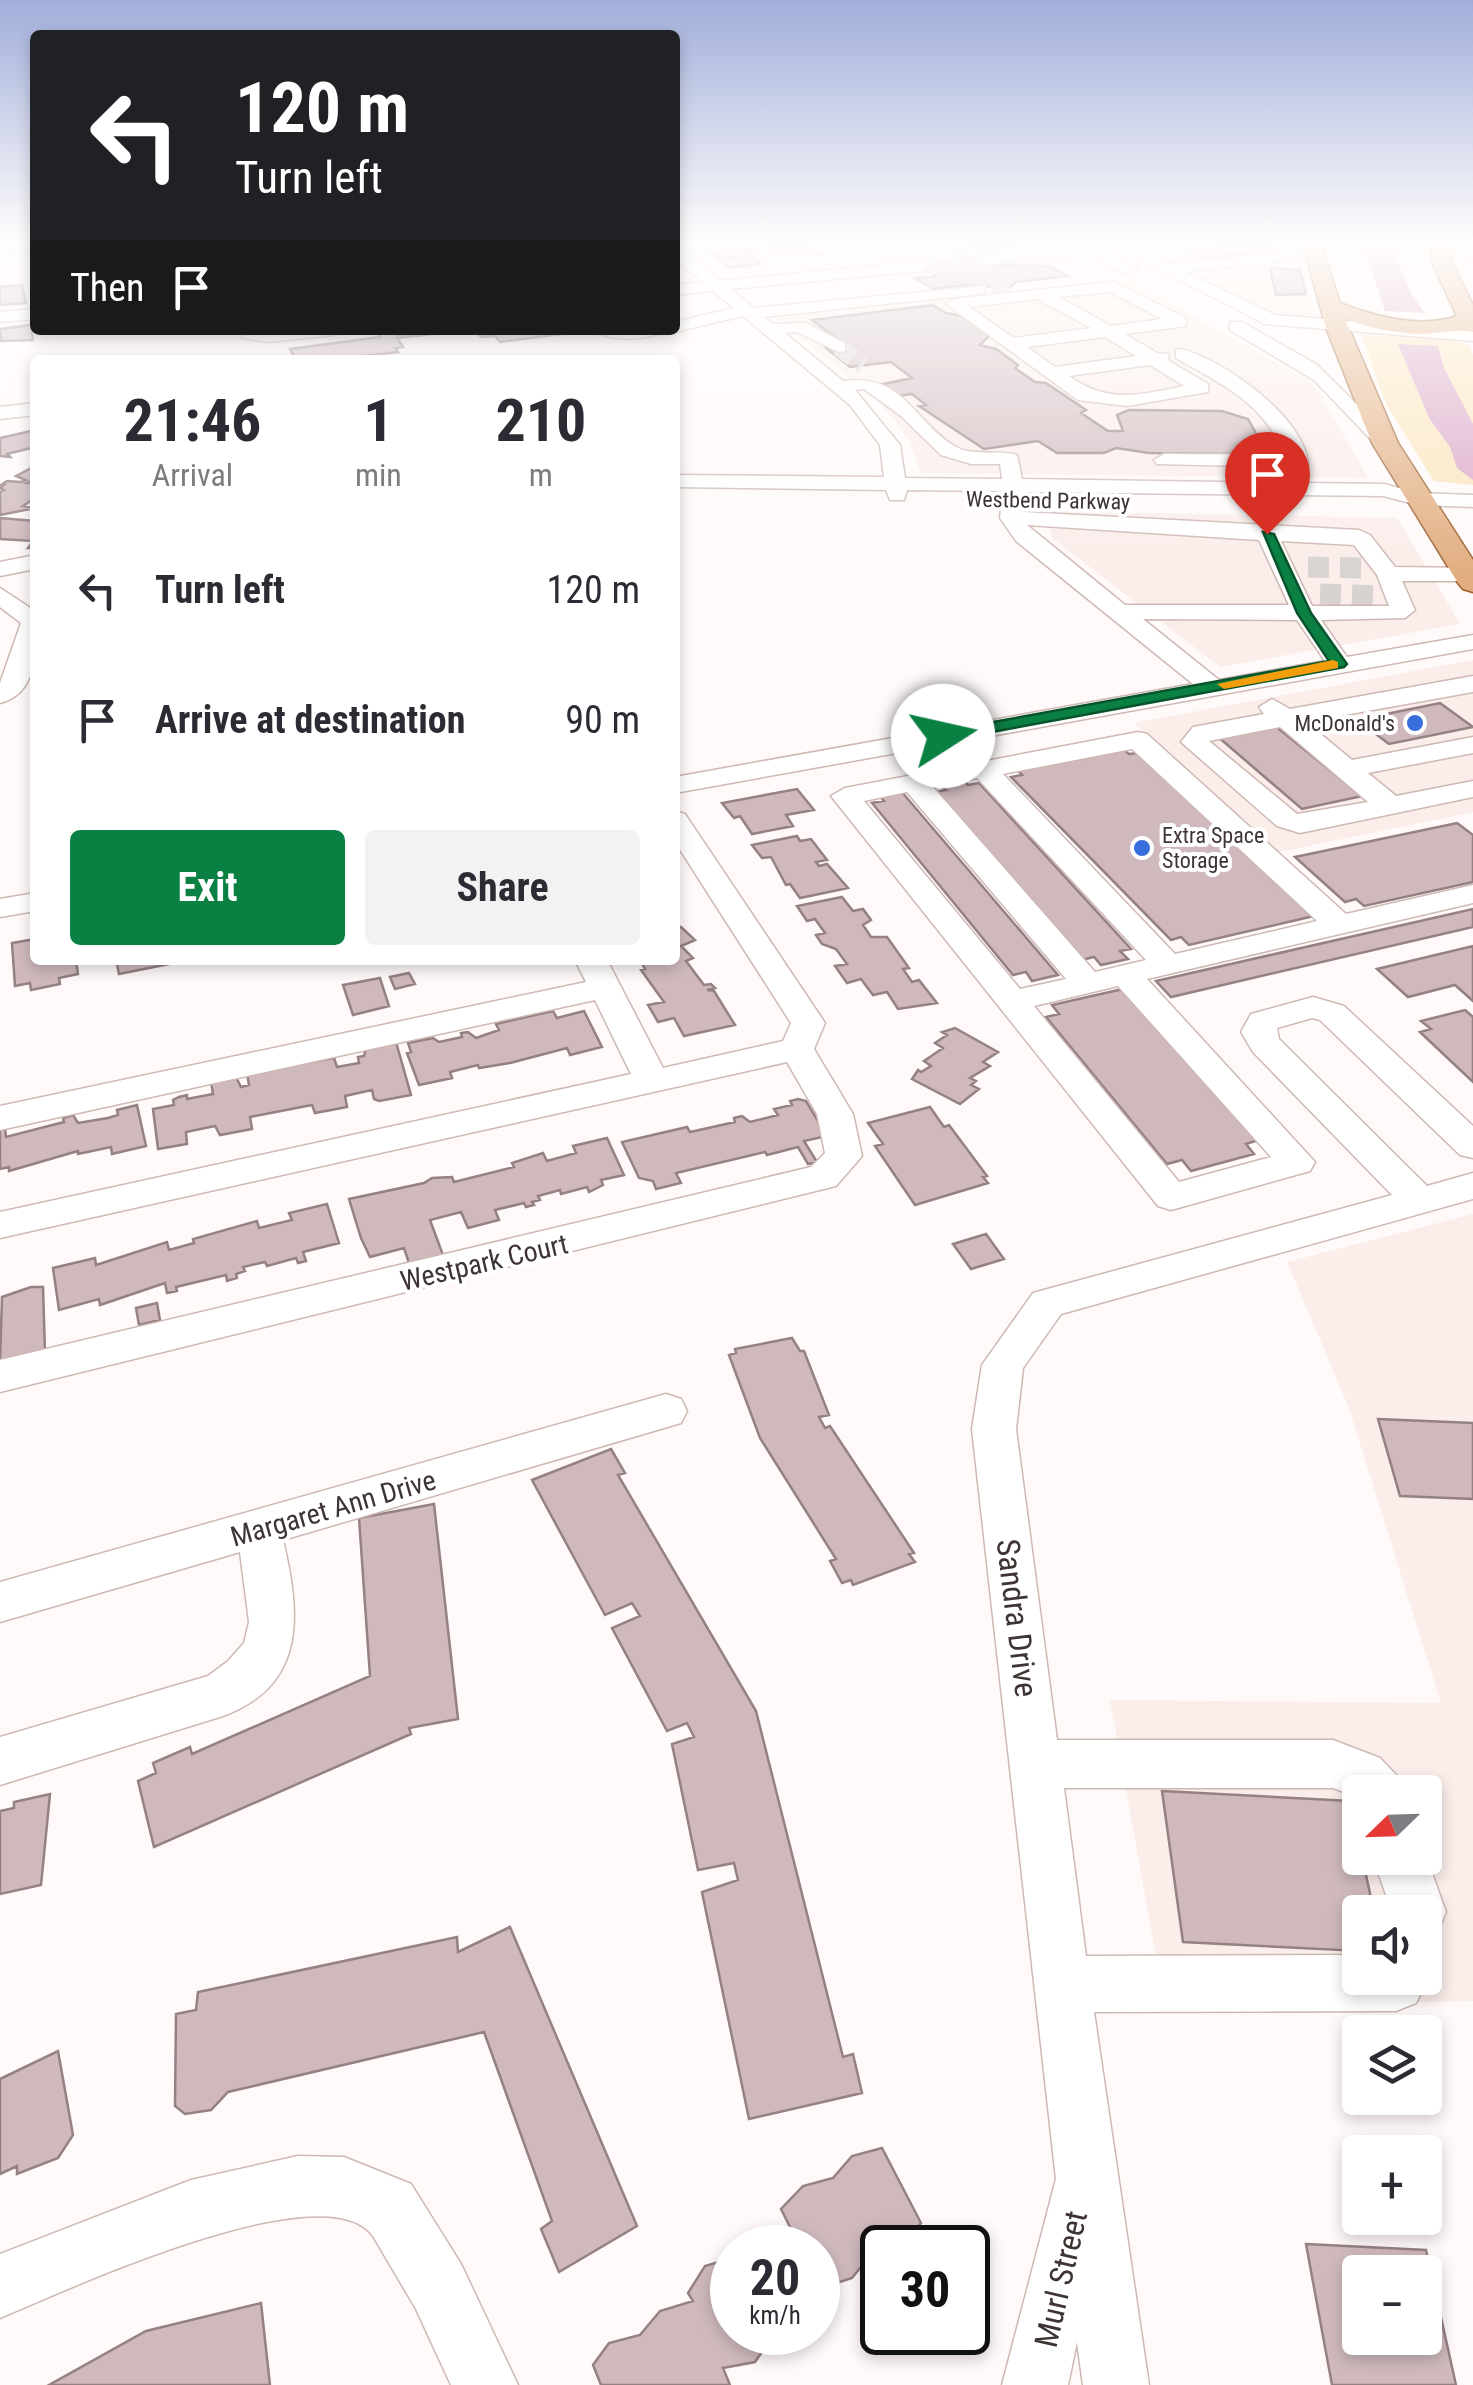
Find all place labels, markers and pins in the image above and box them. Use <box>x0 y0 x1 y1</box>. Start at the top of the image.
pin <box>1225 432 1310 535</box>
place label: McDonald's <box>1294 711 1395 736</box>
marker: McDonald's <box>1404 712 1426 734</box>
place label: Extra Space Storage <box>1162 823 1264 873</box>
marker: Extra Space Storage <box>1131 837 1153 859</box>

